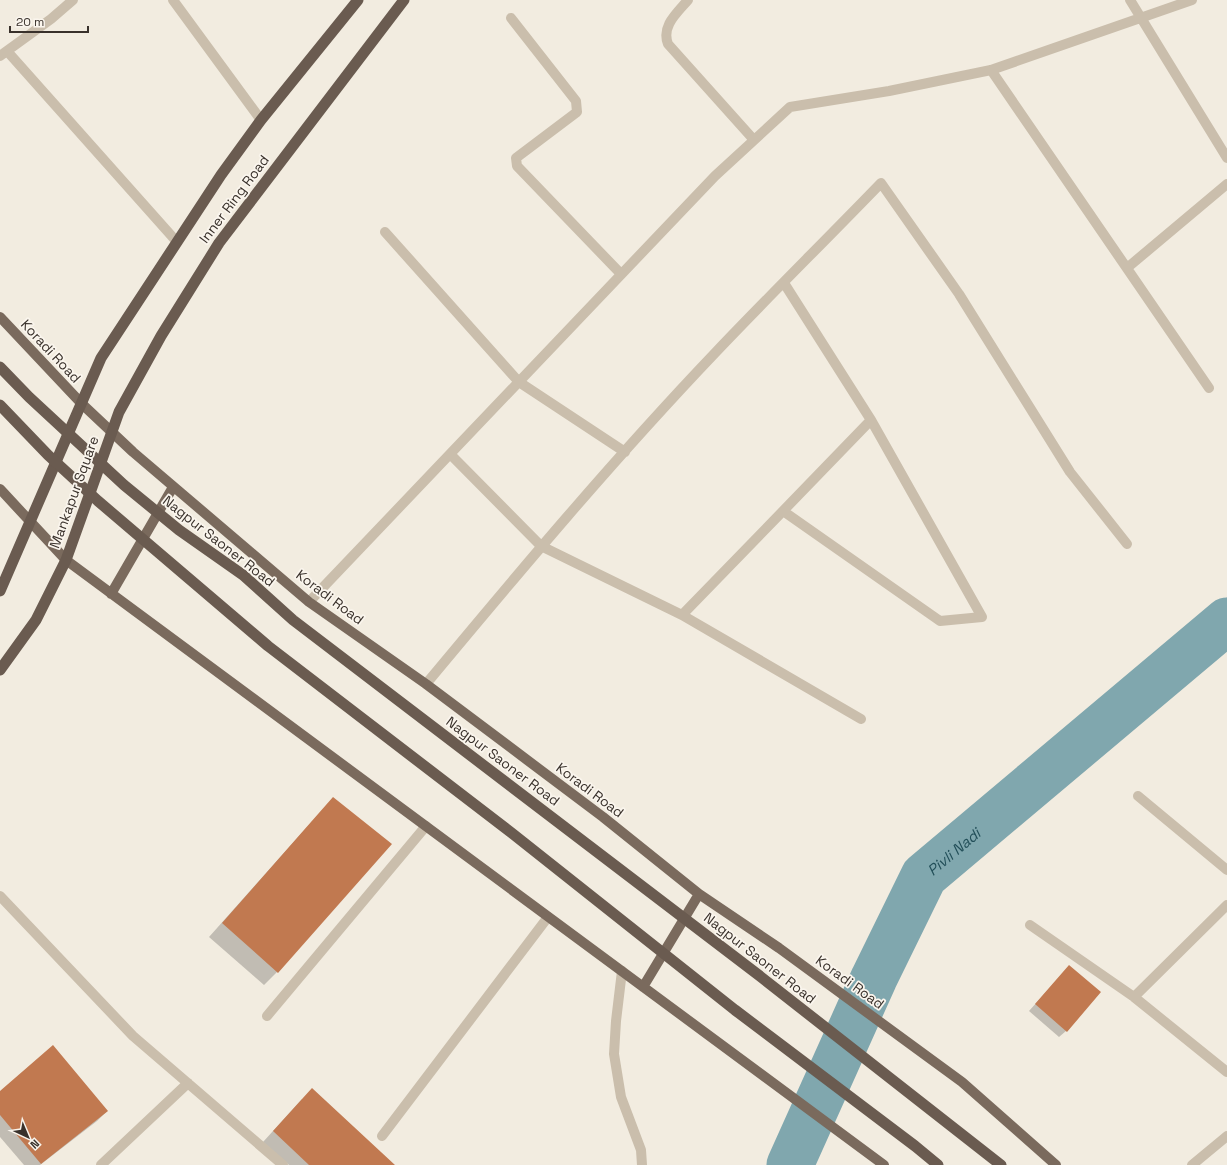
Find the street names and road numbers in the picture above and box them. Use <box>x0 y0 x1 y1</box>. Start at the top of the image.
street label: Inner Ring Road <box>195 151 273 247</box>
street label: Koradi Road <box>17 316 85 386</box>
street label: Mankapur Square <box>45 433 103 551</box>
street label: Nagpur Saoner Road <box>159 491 279 591</box>
street label: Koradi Road <box>293 566 367 628</box>
street label: Nagpur Saoner Road <box>443 712 563 810</box>
street label: Koradi Road <box>553 759 627 821</box>
street label: Nagpur Saoner Road <box>700 908 820 1008</box>
street label: Koradi Road <box>812 951 888 1013</box>

